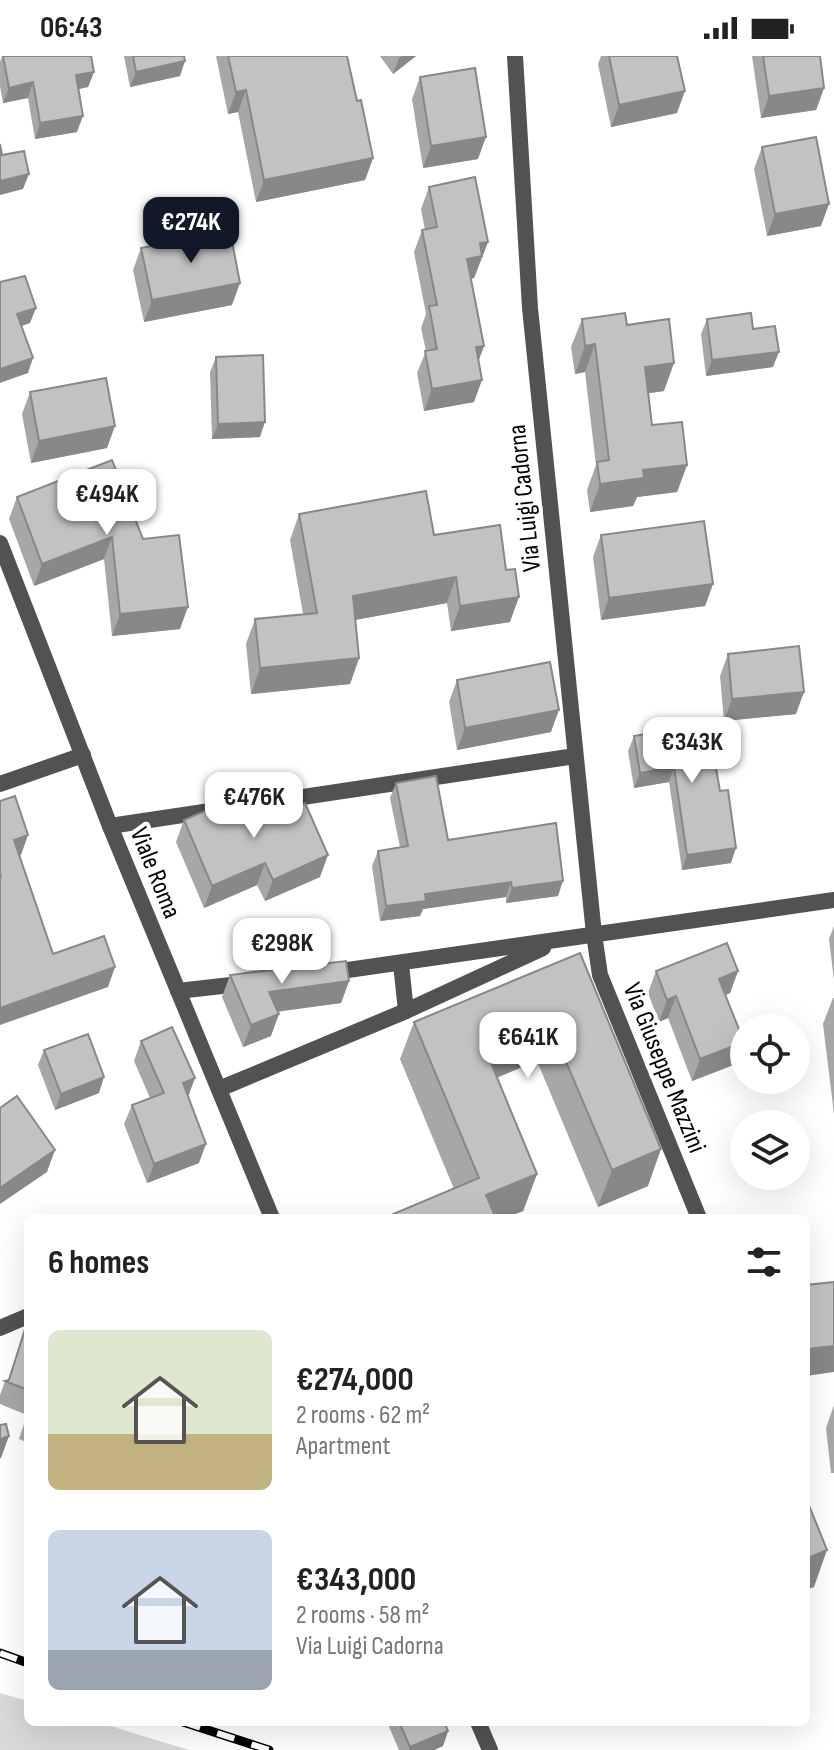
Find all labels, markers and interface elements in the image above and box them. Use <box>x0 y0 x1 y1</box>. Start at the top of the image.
text: 06:43 <box>40 10 103 46</box>
pin: €274K <box>135 197 247 265</box>
text: €274K <box>161 207 221 238</box>
street label: Via Luigi Cadorna <box>502 423 548 573</box>
pin: €494K <box>51 469 163 537</box>
text: €494K <box>75 479 139 510</box>
pin: €343K <box>636 717 748 785</box>
text: €343K <box>661 727 723 758</box>
pin: €476K <box>198 772 310 840</box>
text: €476K <box>223 782 285 813</box>
street label: Viale Roma <box>123 823 187 923</box>
pin: €298K <box>226 918 338 986</box>
text: €298K <box>251 928 313 959</box>
street label: Via Giuseppe Mazzini <box>616 979 712 1157</box>
pin: €641K <box>472 1012 584 1080</box>
map controls <box>730 1014 810 1190</box>
button: locate <box>730 1014 810 1094</box>
text: €641K <box>497 1022 559 1053</box>
button: layers <box>730 1110 810 1190</box>
icon: filters <box>742 1240 786 1284</box>
text: 6 homes <box>48 1242 149 1283</box>
text: €274,000 <box>296 1359 414 1400</box>
icon: home <box>112 1362 208 1458</box>
text: 2 rooms · 62 m² <box>296 1400 430 1431</box>
text: Apartment <box>296 1431 390 1462</box>
text: €343,000 <box>296 1559 416 1600</box>
icon: home <box>112 1562 208 1658</box>
text: 2 rooms · 58 m² <box>296 1600 430 1631</box>
text: Via Luigi Cadorna <box>296 1631 444 1662</box>

